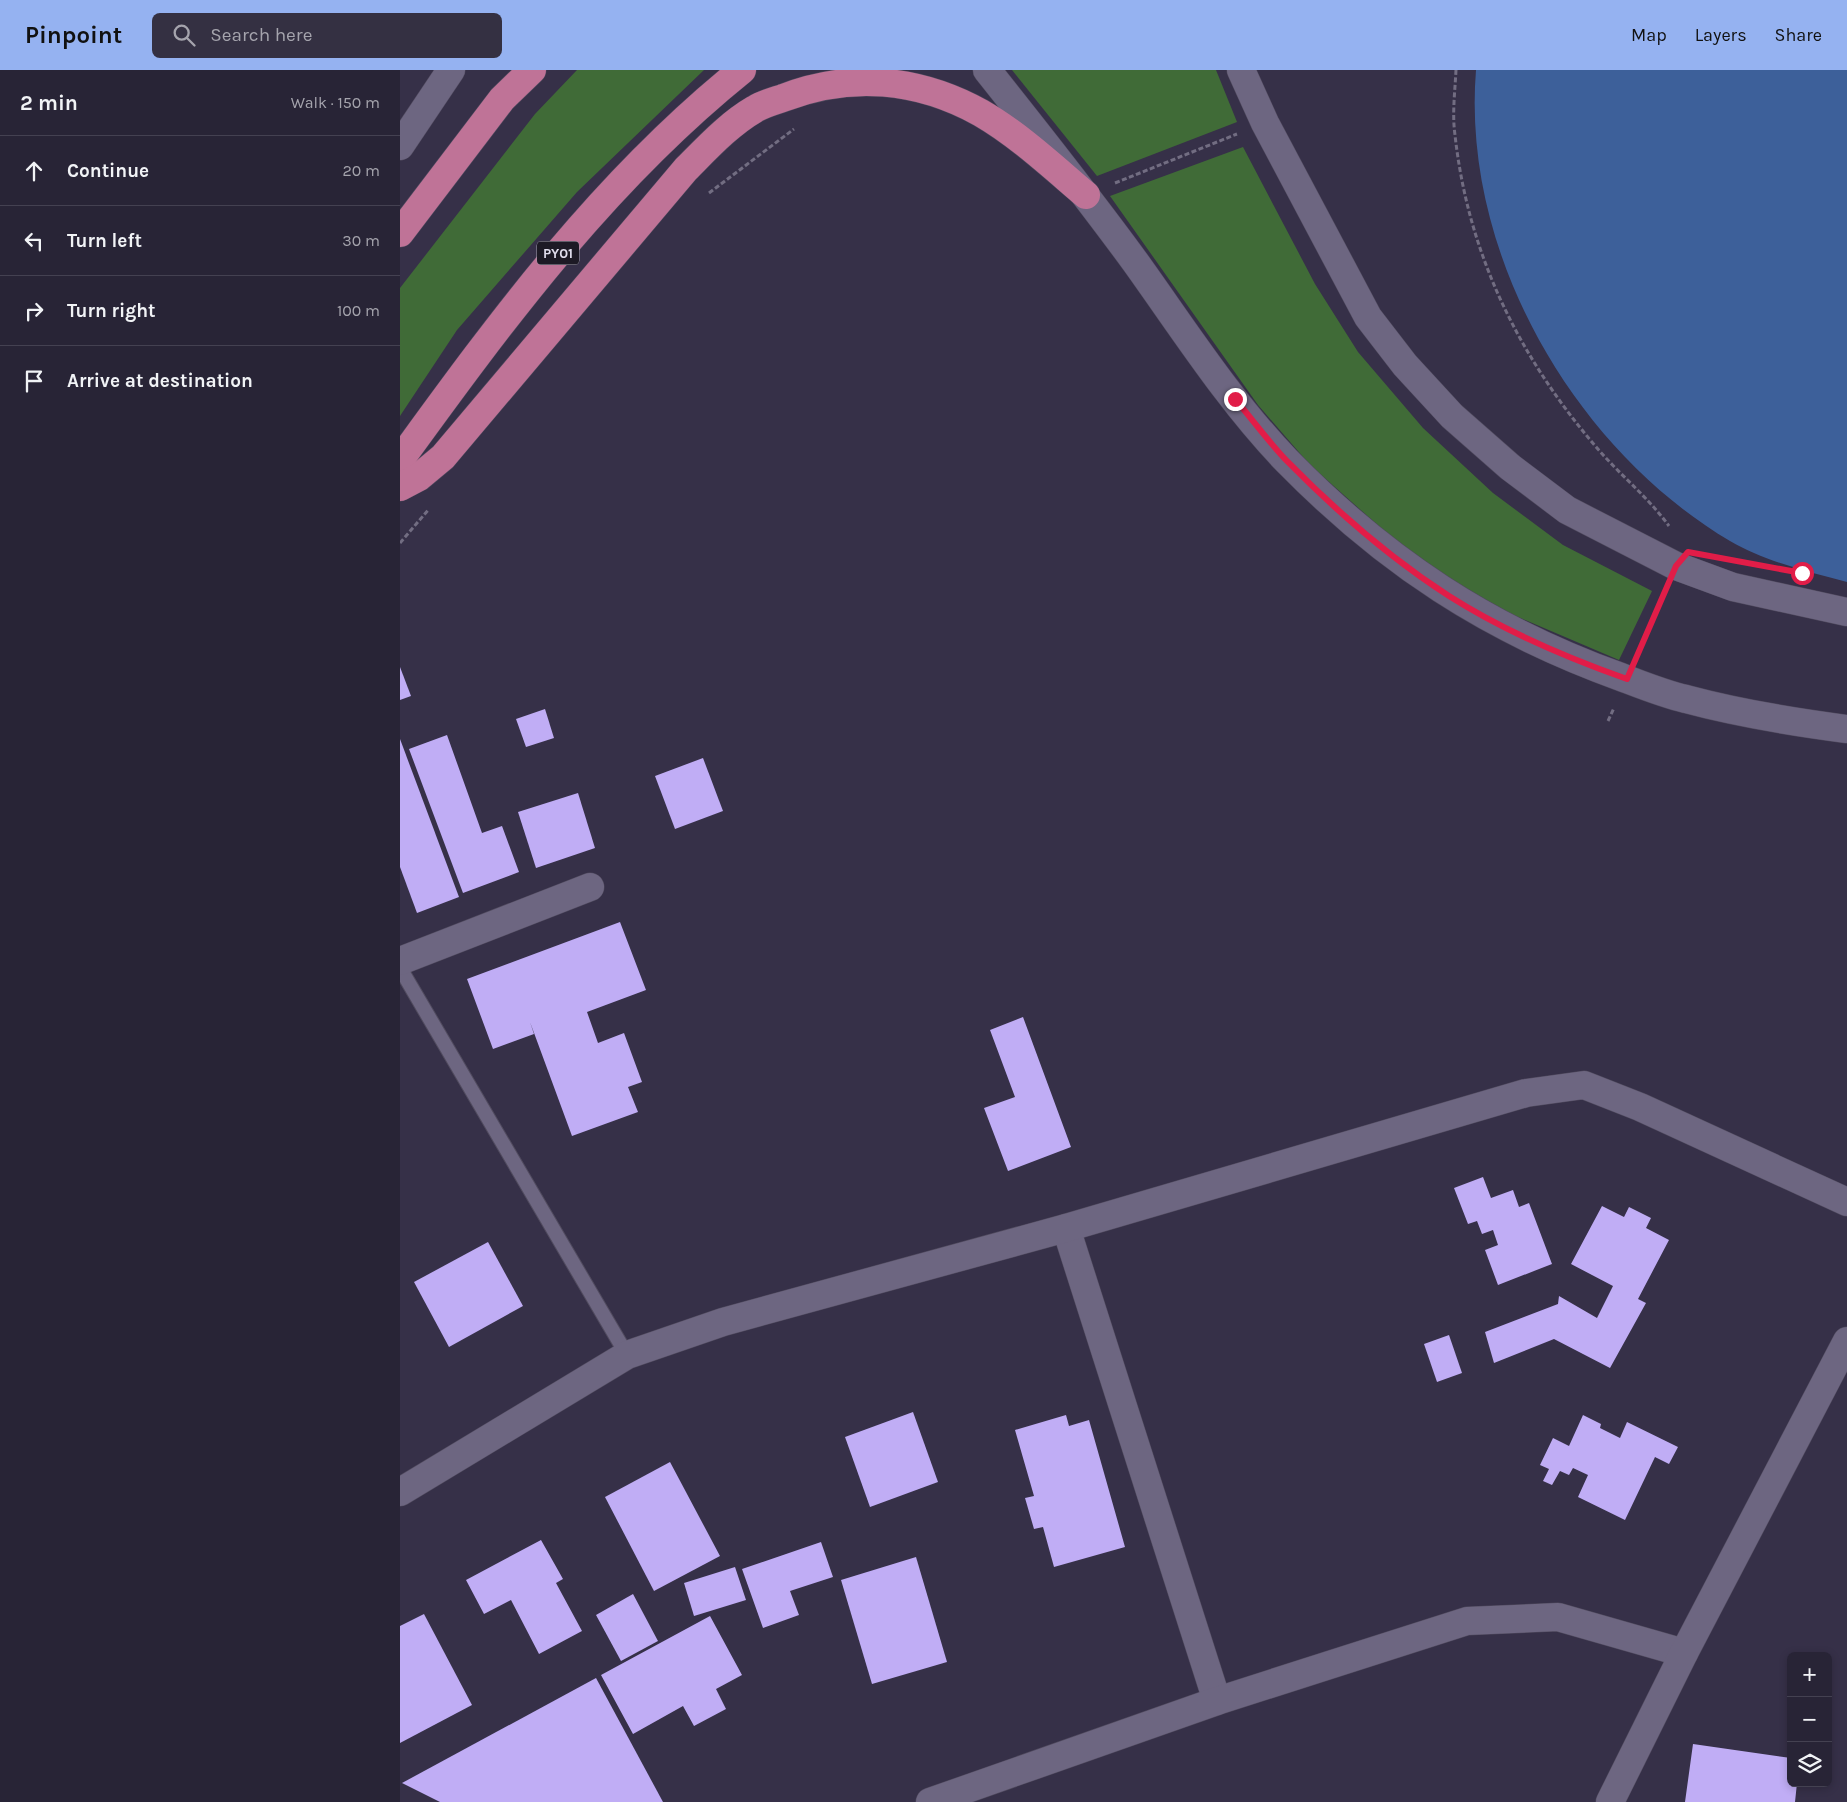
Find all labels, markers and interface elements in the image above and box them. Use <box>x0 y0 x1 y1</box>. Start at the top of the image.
search box <box>152 13 502 58</box>
text: Pinpoint <box>25 21 122 49</box>
icon: search <box>170 21 198 49</box>
text: Search here <box>210 24 312 46</box>
text: Map <box>1631 24 1667 46</box>
text: Layers <box>1695 24 1747 46</box>
text: Share <box>1775 24 1822 46</box>
text: 2 min <box>20 91 78 115</box>
text: Walk · 150 m <box>291 93 380 112</box>
icon: ahead <box>20 157 48 185</box>
text: Continue <box>67 160 149 182</box>
text: 20 m <box>342 161 380 180</box>
icon: left <box>20 227 48 255</box>
text: Turn left <box>67 230 142 252</box>
text: 30 m <box>342 231 380 250</box>
road number: PY01 <box>537 242 579 264</box>
icon: right <box>20 297 48 325</box>
text: Turn right <box>67 300 156 322</box>
text: 100 m <box>337 301 380 320</box>
icon: arrive <box>20 367 48 395</box>
text: Arrive at destination <box>67 370 253 392</box>
route end <box>1224 388 1247 411</box>
route start <box>1791 562 1814 585</box>
map controls <box>1787 1652 1832 1787</box>
button: + <box>1787 1652 1832 1697</box>
button: − <box>1787 1697 1832 1742</box>
button: layers <box>1787 1742 1832 1787</box>

